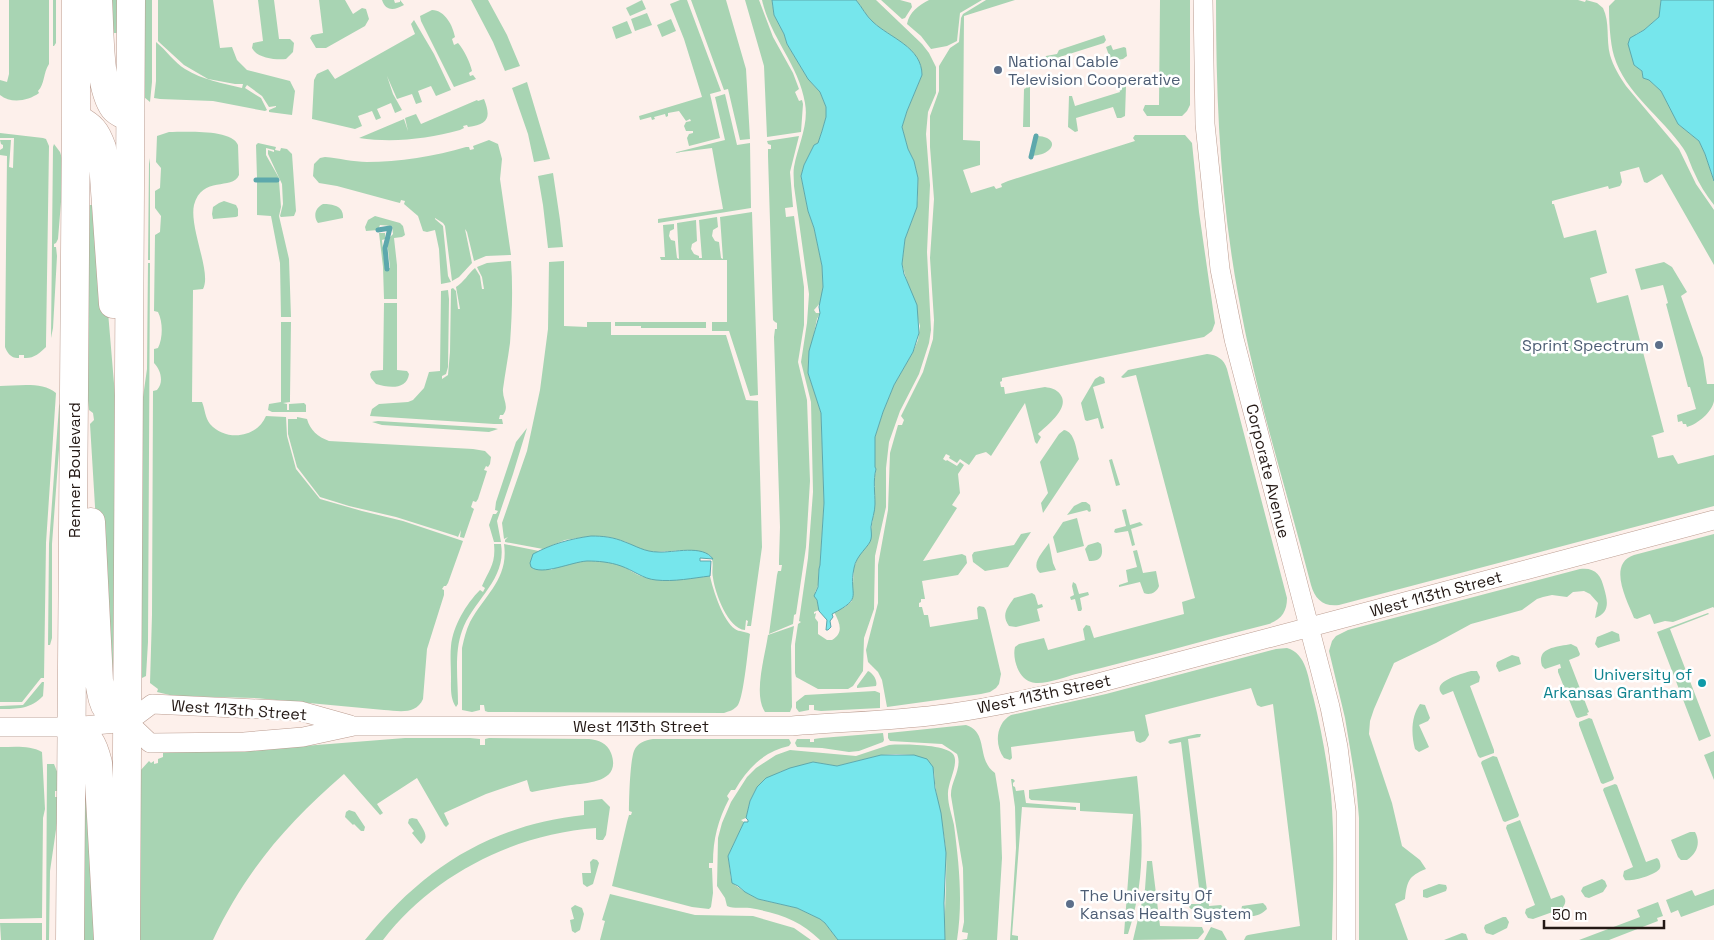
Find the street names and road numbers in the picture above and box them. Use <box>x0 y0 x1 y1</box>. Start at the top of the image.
street label: Renner Boulevard <box>64 402 85 538</box>
street label: Corporate Avenue <box>1241 402 1295 540</box>
street label: West 113th Street <box>1368 566 1504 622</box>
street label: West 113th Street <box>975 670 1113 718</box>
street label: West 113th Street <box>170 695 308 725</box>
street label: West 113th Street <box>573 716 709 737</box>

